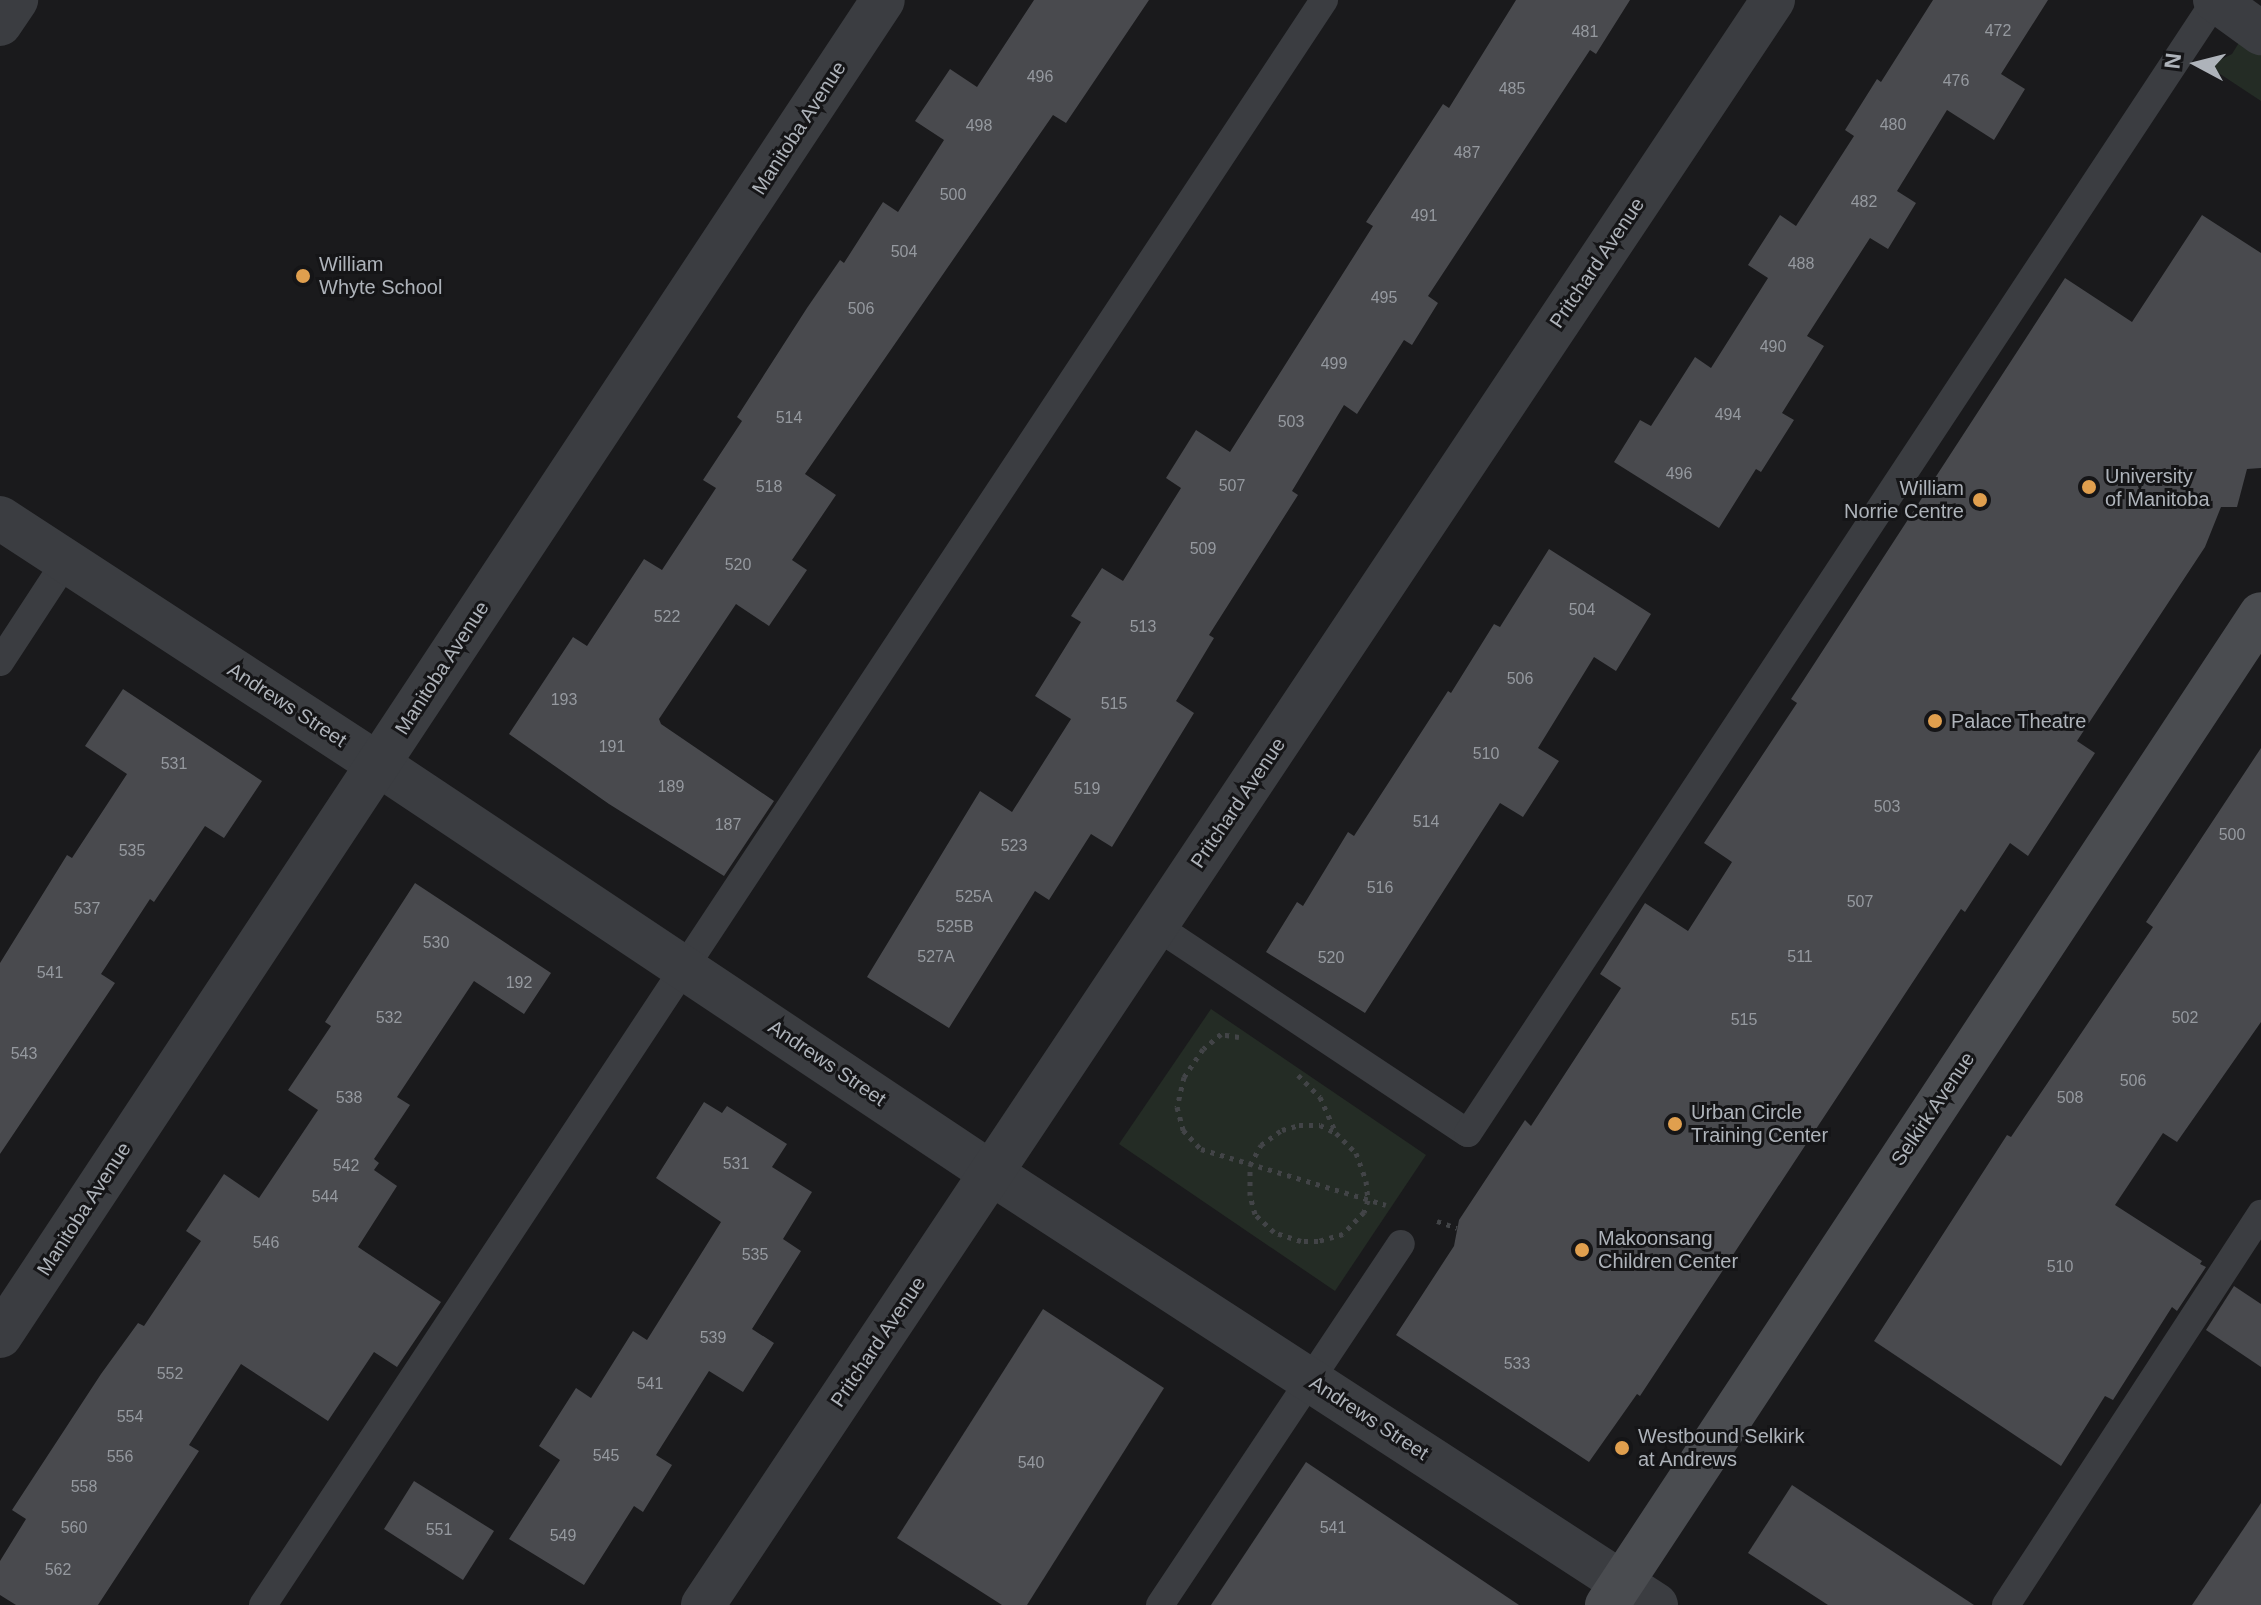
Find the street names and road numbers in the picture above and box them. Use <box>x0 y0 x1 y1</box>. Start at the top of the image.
street label: Manitoba Avenue <box>747 56 851 200</box>
street label: Pritchard Avenue <box>1544 193 1650 333</box>
street label: Manitoba Avenue <box>390 596 494 740</box>
street label: Andrews Street <box>223 658 351 752</box>
street label: Pritchard Avenue <box>1185 733 1291 873</box>
street label: Andrews Street <box>764 1015 890 1111</box>
street label: Selkirk Avenue <box>1886 1047 1980 1171</box>
street label: Manitoba Avenue <box>32 1137 136 1281</box>
street label: Pritchard Avenue <box>825 1272 931 1412</box>
street label: Andrews Street <box>1305 1371 1433 1465</box>

